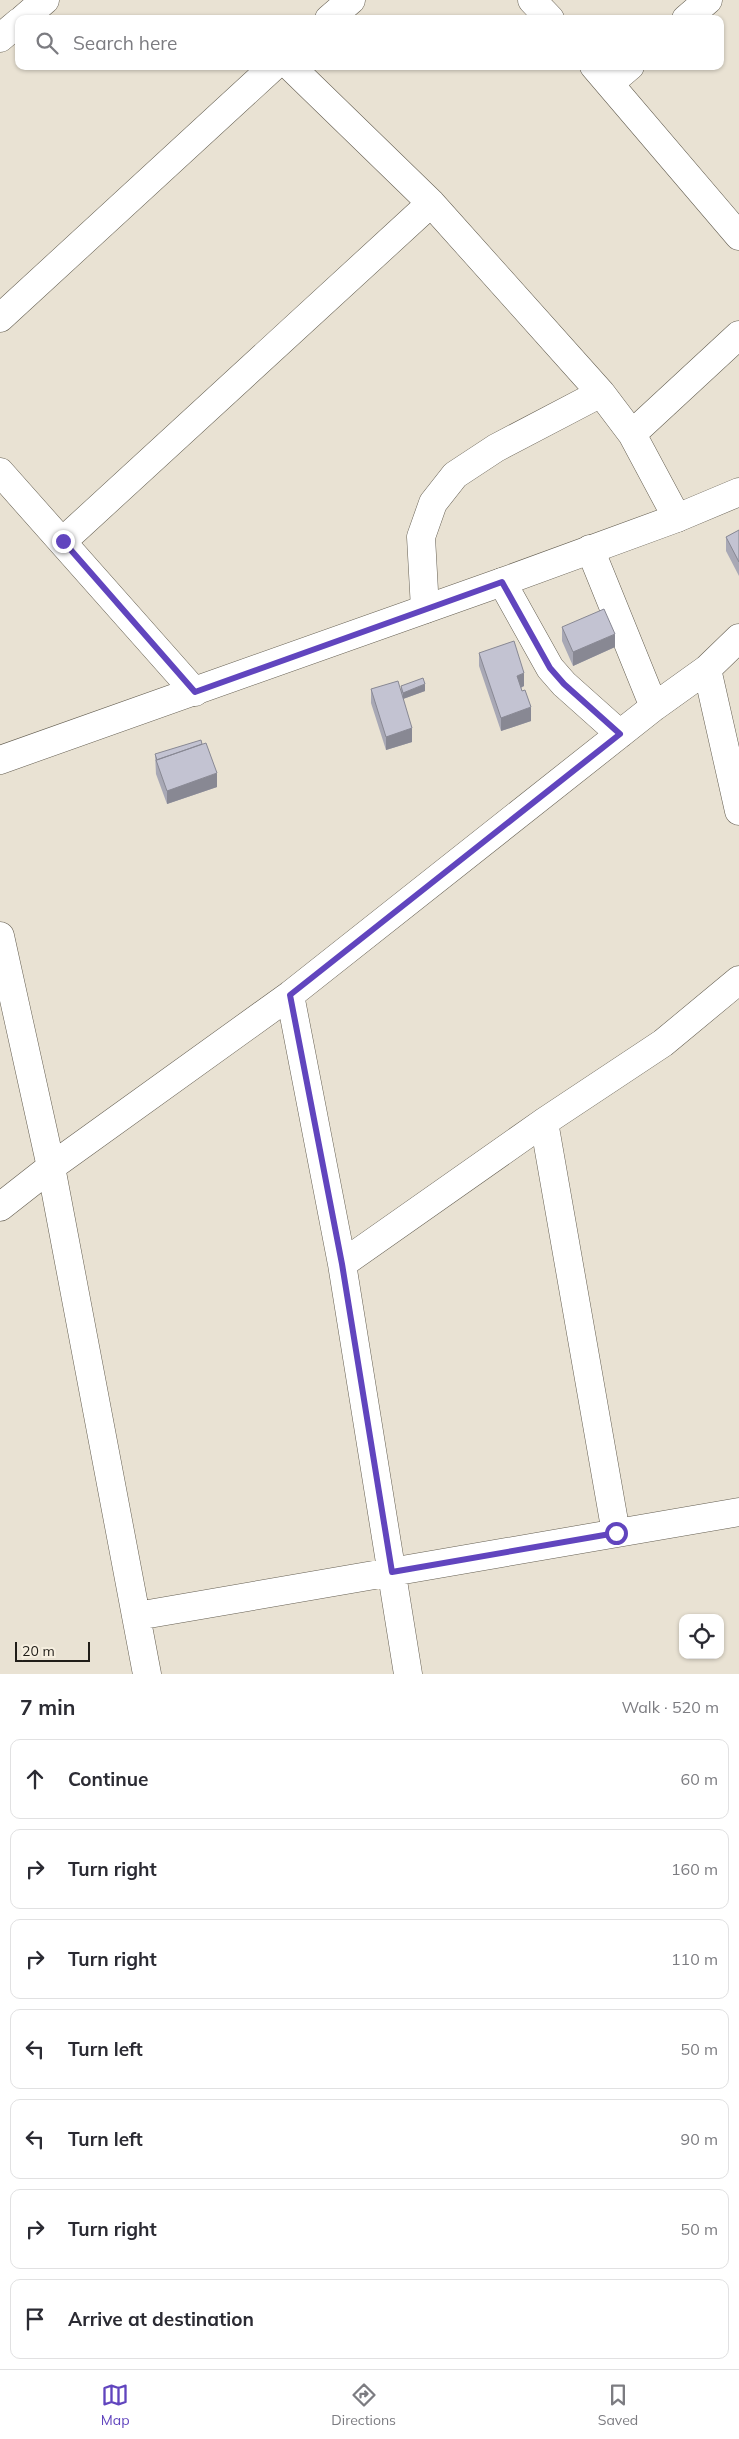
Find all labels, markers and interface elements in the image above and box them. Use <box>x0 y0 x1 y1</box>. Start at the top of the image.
search box <box>15 15 724 70</box>
icon: search <box>33 29 61 57</box>
text: Search here <box>73 31 177 55</box>
route end <box>52 530 75 553</box>
route start <box>605 1522 628 1545</box>
map controls <box>679 1614 724 1659</box>
button: locate <box>679 1614 724 1659</box>
scale bar <box>15 1639 90 1662</box>
text: 20 m <box>22 1642 55 1660</box>
text: 7 min <box>20 1694 75 1720</box>
text: Walk · 520 m <box>621 1697 719 1717</box>
icon: ahead <box>21 1765 49 1793</box>
text: Continue <box>68 1767 148 1791</box>
text: 60 m <box>681 1769 718 1789</box>
icon: right <box>21 1855 49 1883</box>
text: Turn right <box>68 1857 157 1881</box>
text: 160 m <box>671 1859 718 1879</box>
icon: right <box>21 1945 49 1973</box>
text: Turn right <box>68 1947 157 1971</box>
text: 110 m <box>671 1949 718 1969</box>
icon: left <box>21 2035 49 2063</box>
text: Turn left <box>68 2037 143 2061</box>
text: 50 m <box>681 2039 718 2059</box>
icon: left <box>21 2125 49 2153</box>
text: Turn left <box>68 2127 143 2151</box>
text: 90 m <box>681 2129 718 2149</box>
icon: right <box>21 2215 49 2243</box>
text: Turn right <box>68 2217 157 2241</box>
text: 50 m <box>681 2219 718 2239</box>
icon: arrive <box>21 2305 49 2333</box>
text: Arrive at destination <box>68 2307 254 2331</box>
tab: Map <box>101 2381 130 2429</box>
tab: Directions <box>331 2381 396 2429</box>
tab: Saved <box>598 2381 638 2429</box>

